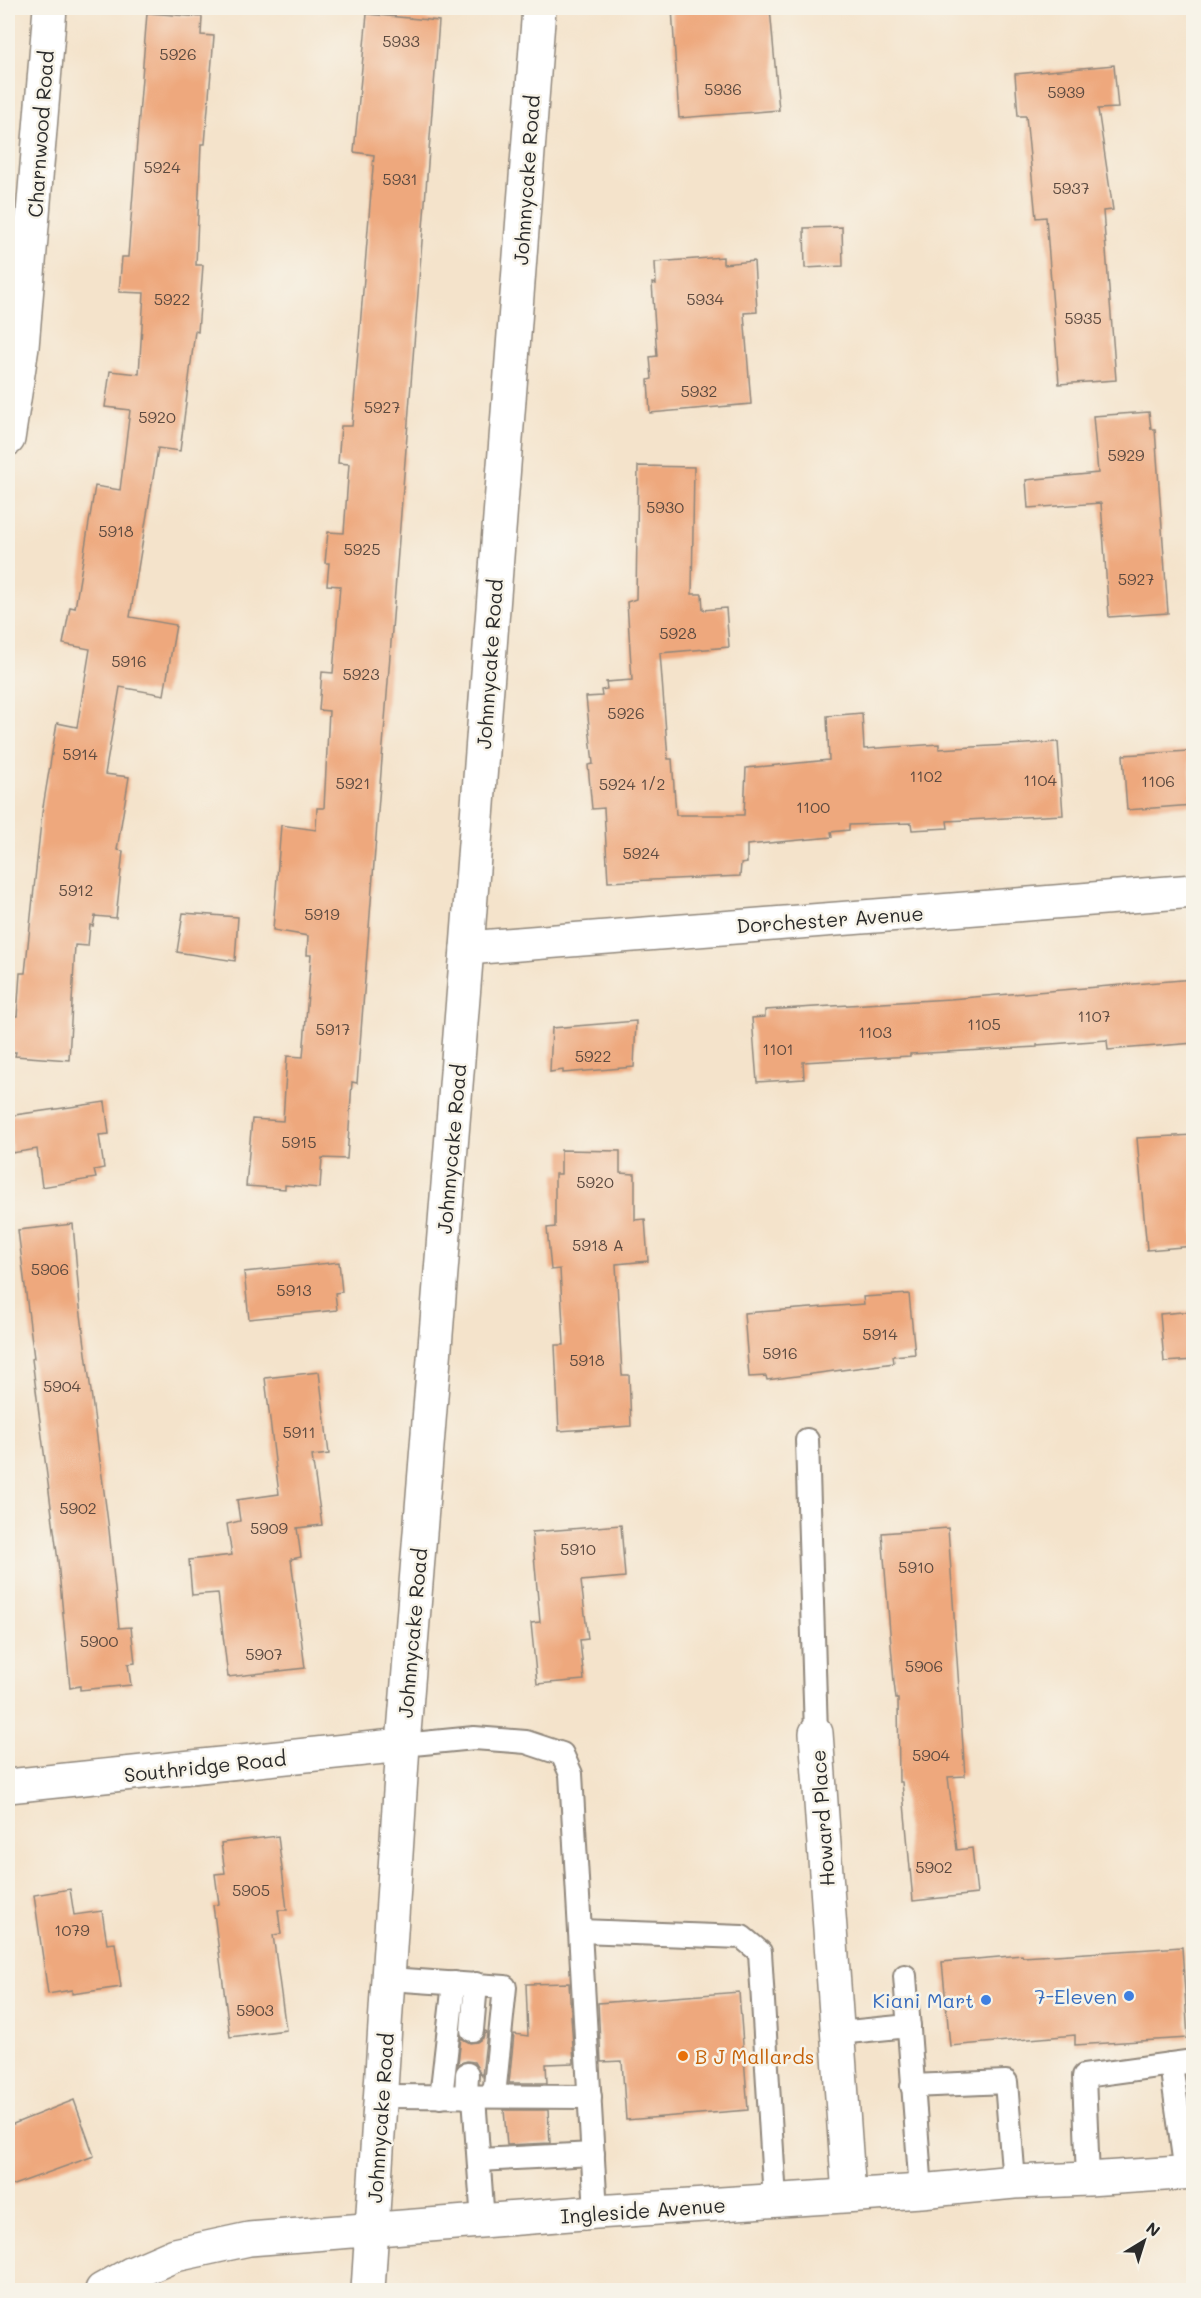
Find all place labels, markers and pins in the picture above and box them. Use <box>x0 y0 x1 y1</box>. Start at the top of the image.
place label: 7-Eleven <box>1035 1983 1117 2009</box>
place label: Kiani Mart <box>872 1987 974 2013</box>
marker: 7-Eleven <box>1122 1989 1136 2003</box>
marker: Kiani Mart <box>979 1993 993 2007</box>
place label: B J Mallards <box>695 2043 815 2069</box>
marker: B J Mallards <box>676 2049 690 2063</box>

